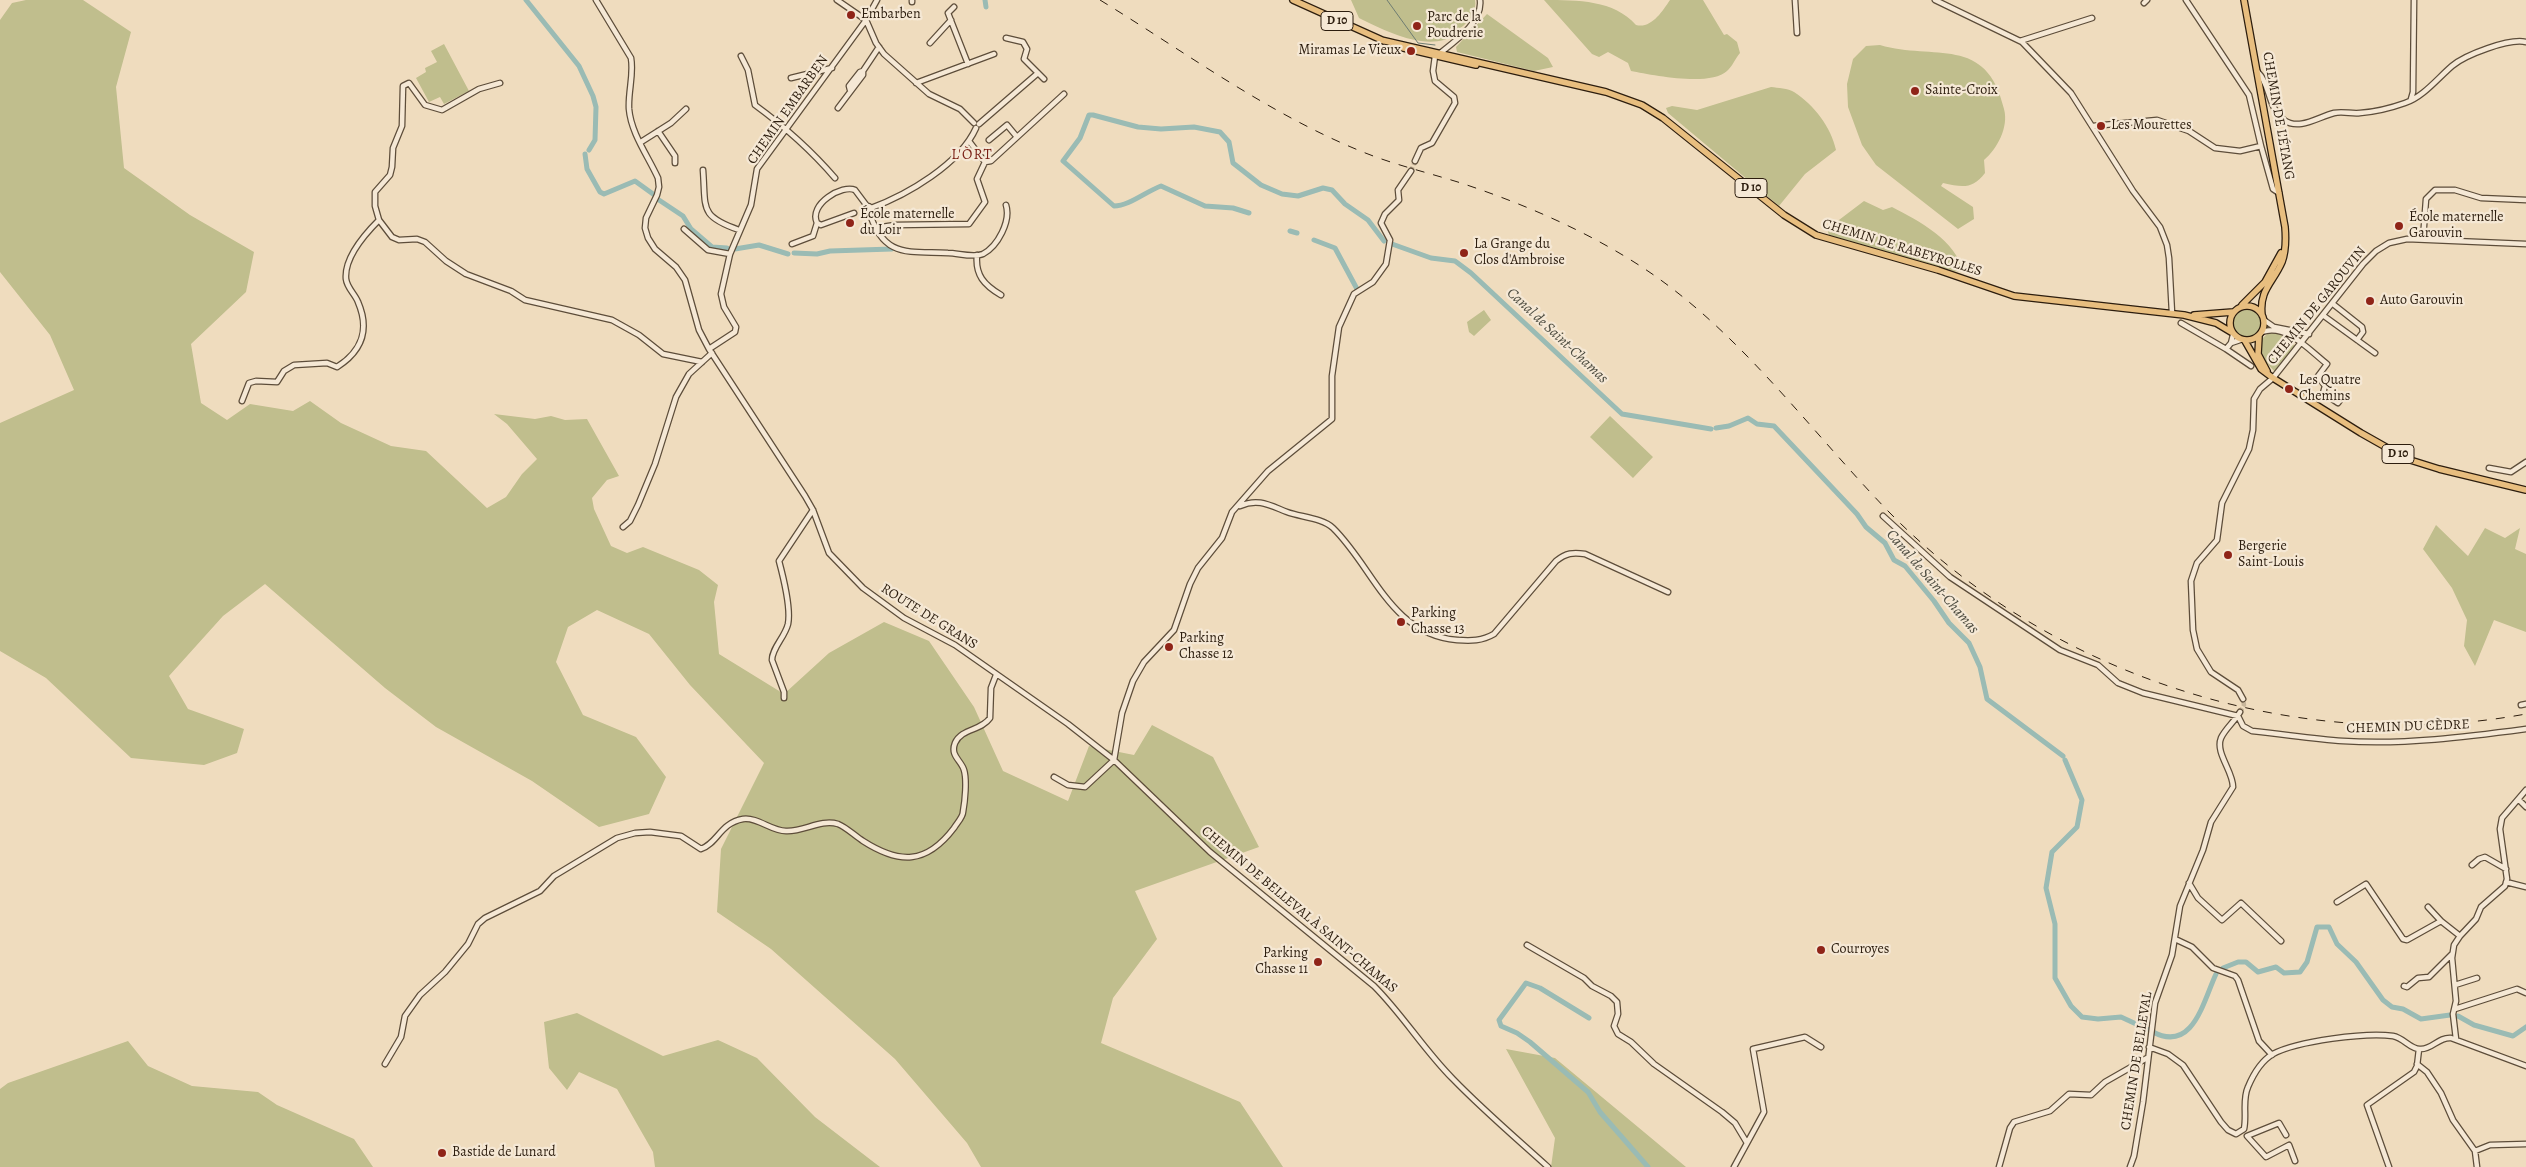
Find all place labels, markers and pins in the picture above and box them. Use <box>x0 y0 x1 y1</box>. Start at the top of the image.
place label: Embarben <box>861 7 921 23</box>
marker: Embarben <box>845 9 857 21</box>
place label: Parc de la Poudrerie <box>1427 10 1483 42</box>
marker: Parc de la Poudrerie <box>1411 20 1423 32</box>
place label: Miramas Le Vieux <box>1298 43 1401 59</box>
marker: Miramas Le Vieux <box>1405 45 1417 57</box>
place label: Sainte-Croix <box>1925 83 1998 99</box>
marker: Sainte-Croix <box>1909 85 1921 97</box>
place label: Les Mourettes <box>2111 118 2192 134</box>
marker: Les Mourettes <box>2095 120 2107 132</box>
place label: École maternelle du Loir <box>860 207 955 240</box>
place label: École maternelle Garouvin <box>2409 210 2504 242</box>
marker: École maternelle du Loir <box>844 217 856 229</box>
marker: École maternelle Garouvin <box>2393 220 2405 232</box>
place label: La Grange du Clos d'Ambroise <box>1474 237 1565 270</box>
marker: La Grange du Clos d'Ambroise <box>1458 247 1470 259</box>
place label: Auto Garouvin <box>2380 293 2463 309</box>
marker: Auto Garouvin <box>2364 295 2376 307</box>
place label: Les Quatre Chemins <box>2299 373 2361 406</box>
marker: Les Quatre Chemins <box>2283 383 2295 395</box>
place label: Bergerie Saint-Louis <box>2238 539 2304 572</box>
marker: Bergerie Saint-Louis <box>2222 549 2234 561</box>
place label: Parking Chasse 13 <box>1411 606 1465 638</box>
marker: Parking Chasse 13 <box>1395 616 1407 628</box>
place label: Parking Chasse 12 <box>1179 631 1234 664</box>
marker: Parking Chasse 12 <box>1163 641 1175 653</box>
place label: Courroyes <box>1831 942 1889 958</box>
marker: Courroyes <box>1815 944 1827 956</box>
place label: Parking Chasse 11 <box>1255 946 1308 979</box>
marker: Parking Chasse 11 <box>1312 956 1324 968</box>
place label: Bastide de Lunard <box>452 1145 556 1161</box>
marker: Bastide de Lunard <box>436 1147 448 1159</box>

